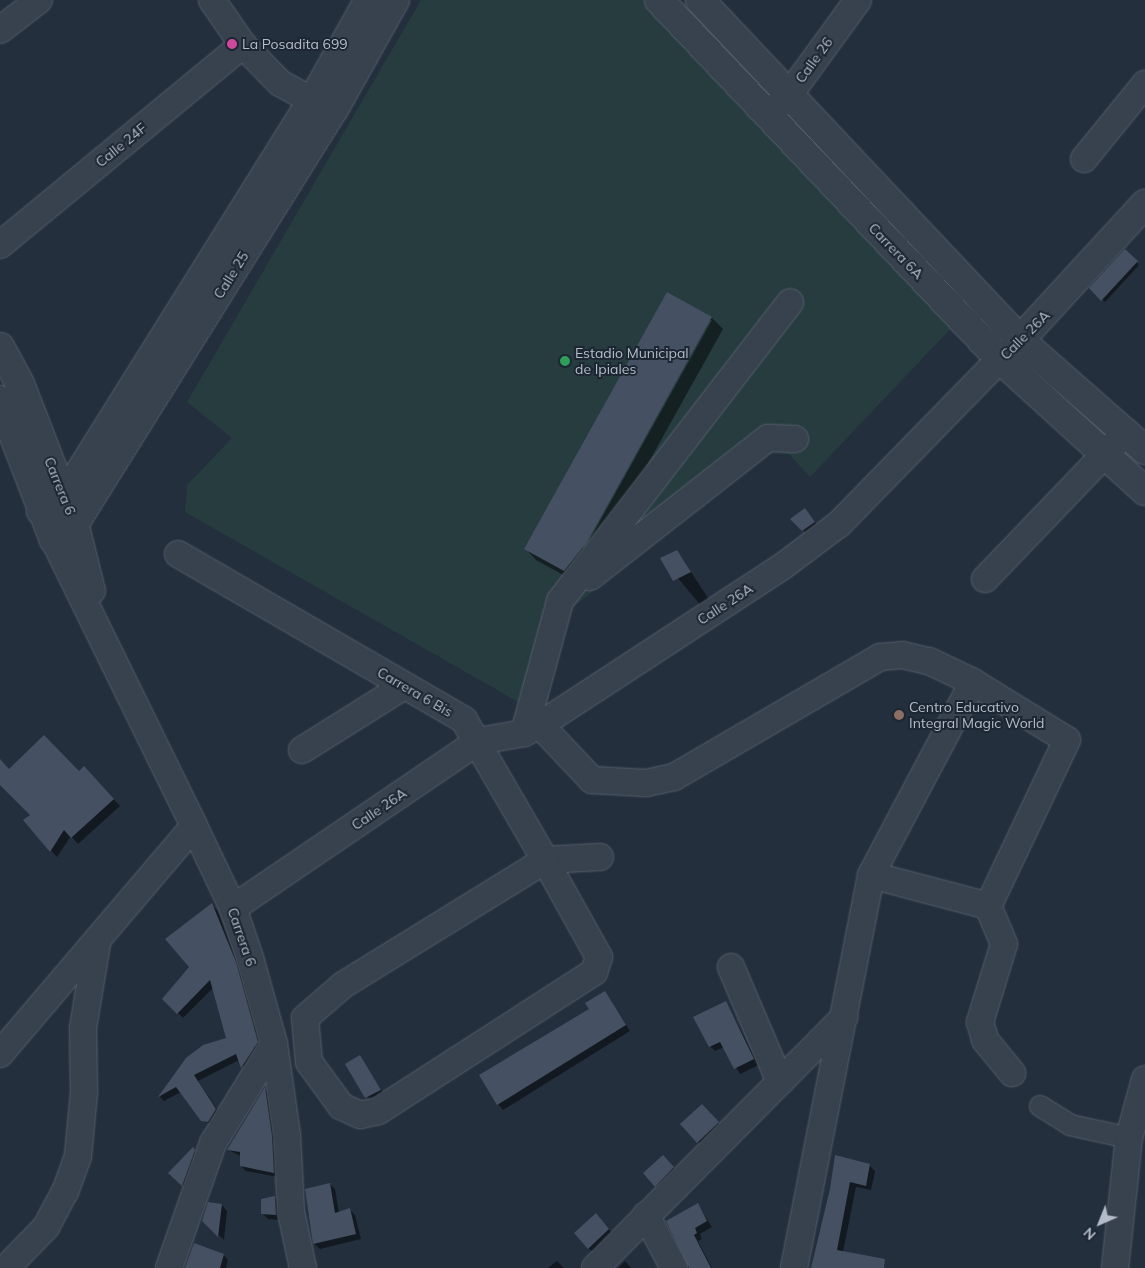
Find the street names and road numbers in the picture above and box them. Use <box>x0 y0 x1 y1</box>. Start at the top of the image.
street label: Calle 26 <box>792 34 836 86</box>
street label: Calle 24F <box>92 119 150 171</box>
street label: Carrera 6A <box>865 220 927 282</box>
street label: Calle 25 <box>210 248 252 302</box>
street label: Calle 26A <box>997 307 1053 363</box>
street label: Carrera 6 <box>41 455 79 517</box>
street label: Calle 26A <box>694 580 756 628</box>
street label: Carrera 6 Bis <box>374 664 456 720</box>
street label: Calle 26A <box>348 784 410 834</box>
street label: Carrera 6 <box>224 905 260 969</box>

